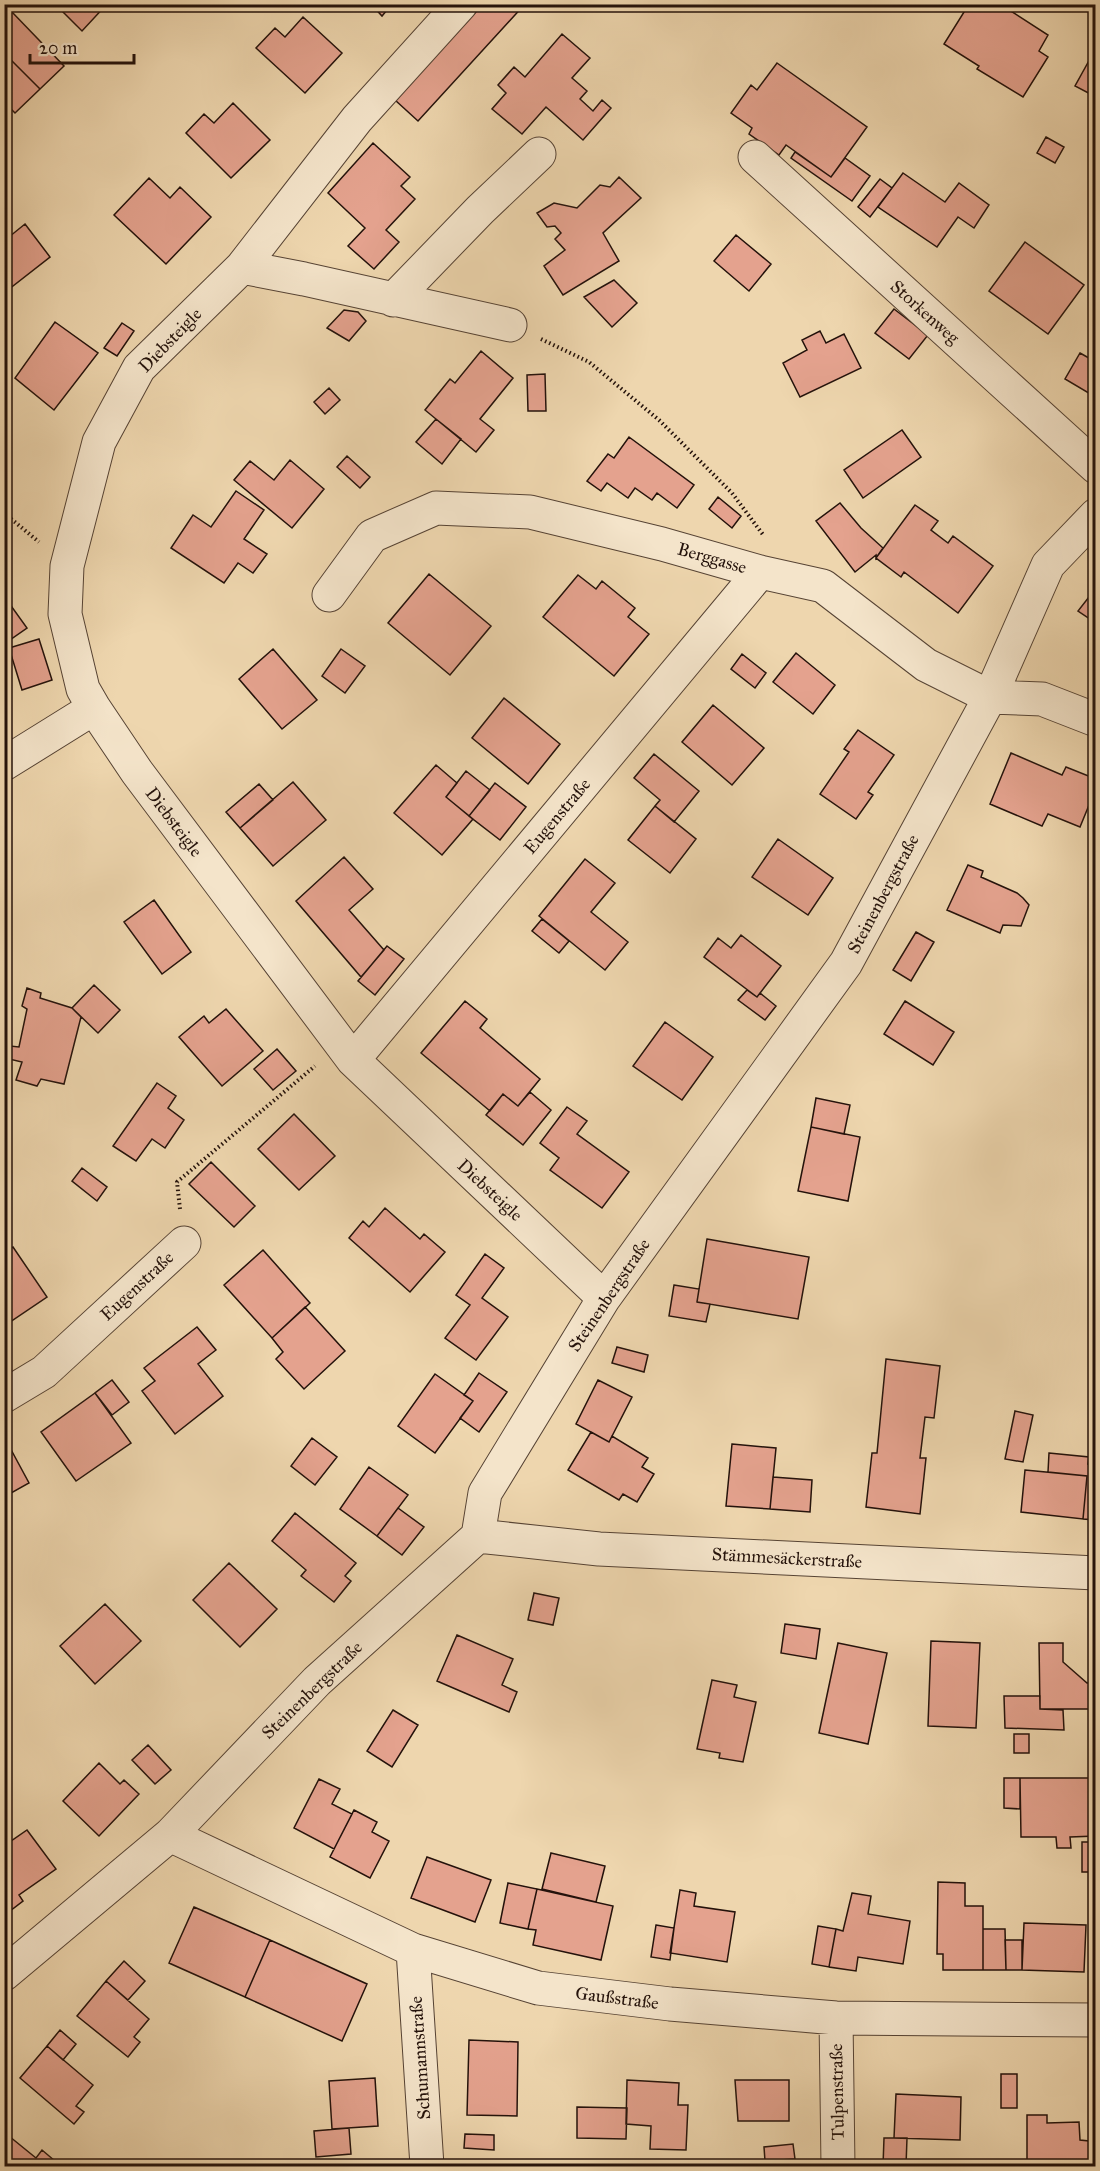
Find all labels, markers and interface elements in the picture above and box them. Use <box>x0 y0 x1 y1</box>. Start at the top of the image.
scale bar <box>30 27 134 65</box>
text: 20 m <box>39 37 77 59</box>
street label: Storkenweg <box>885 275 964 350</box>
street label: Diebsteigle <box>134 303 207 378</box>
street label: Berggasse <box>674 538 749 579</box>
street label: Eugenstraße <box>519 774 596 859</box>
street label: Diebsteigle <box>140 783 207 862</box>
street label: Steinenbergstraße <box>842 831 924 958</box>
street label: Diebsteigle <box>452 1154 527 1227</box>
street label: Steinenbergstraße <box>563 1234 656 1356</box>
street label: Eugenstraße <box>96 1247 179 1326</box>
street label: Stämmesäckerstraße <box>711 1543 863 1573</box>
street label: Steinenbergstraße <box>257 1636 368 1744</box>
street label: Gaußstraße <box>574 1982 660 2014</box>
street label: Schumannstraße <box>405 1996 435 2120</box>
street label: Tulpenstraße <box>825 2043 849 2141</box>

